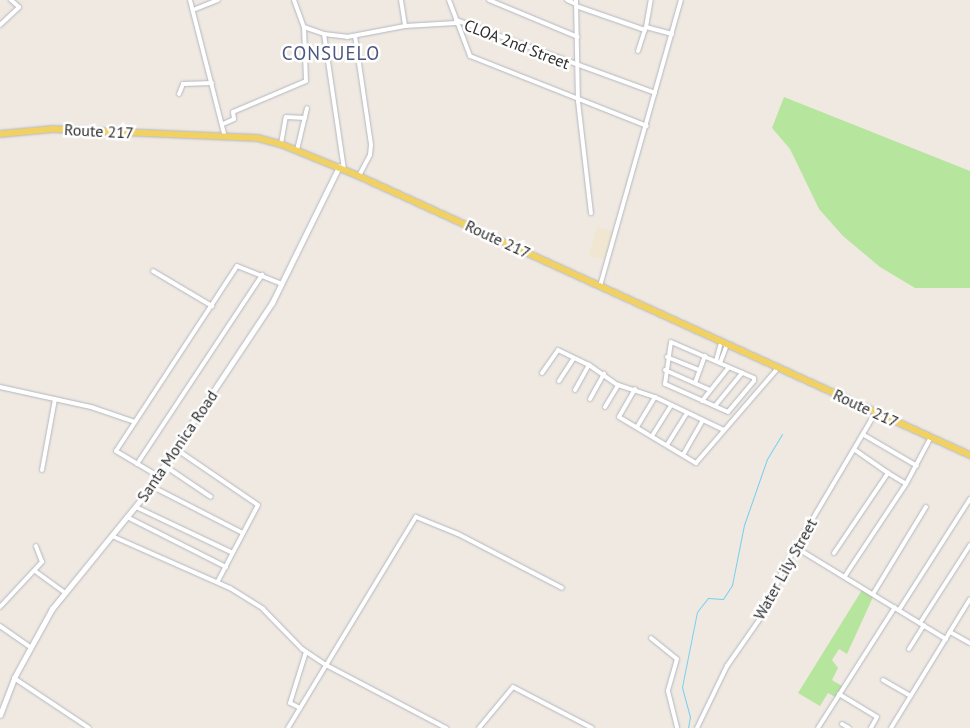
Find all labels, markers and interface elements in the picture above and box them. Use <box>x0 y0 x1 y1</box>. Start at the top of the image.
street label: CLOA 2nd Street <box>461 15 573 73</box>
district label: CONSUELO <box>281 43 381 65</box>
street label: Route 217 <box>64 120 134 142</box>
street label: Route 217 <box>462 216 534 262</box>
street label: Route 217 <box>830 385 902 431</box>
street label: Santa Monica Road <box>133 387 221 505</box>
street label: Water Lily Street <box>749 515 821 623</box>

